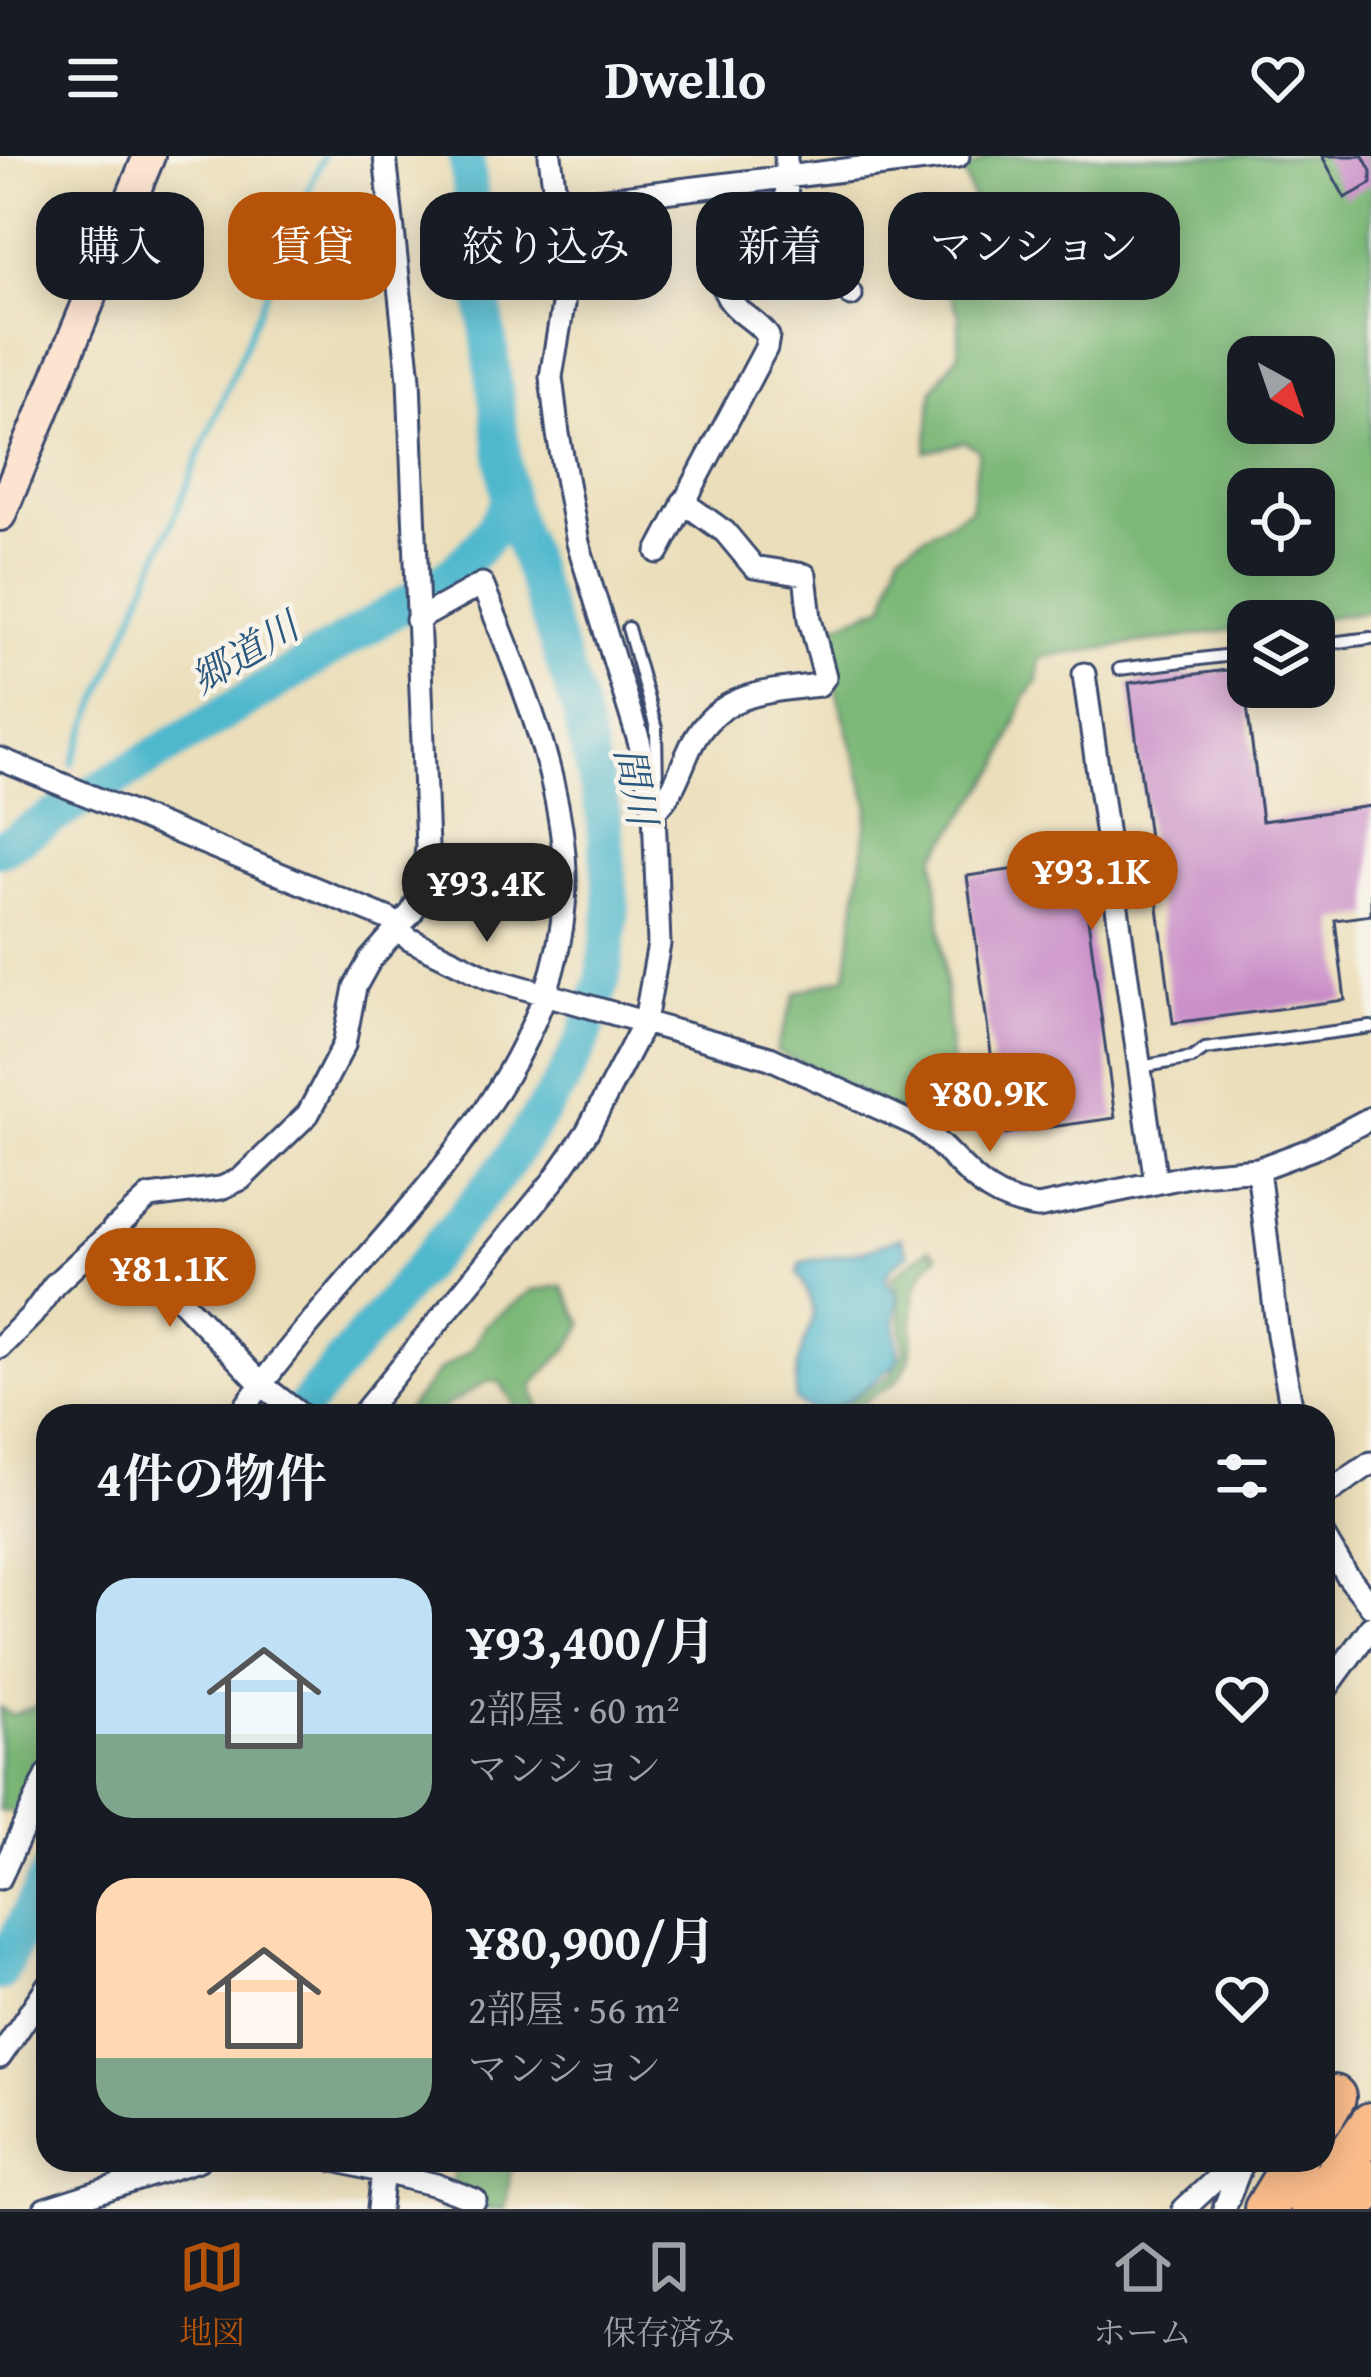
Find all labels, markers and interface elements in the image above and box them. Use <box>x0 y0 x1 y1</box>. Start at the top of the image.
text: Dwello <box>605 39 766 118</box>
icon: menu <box>60 45 126 111</box>
icon: heart <box>1245 45 1311 111</box>
chip: 購入 <box>36 192 204 300</box>
chip: 賃貸 <box>228 192 396 300</box>
chip: 絞り込み <box>420 192 672 300</box>
chip: 新着 <box>696 192 864 300</box>
chip: マンション <box>888 192 1180 300</box>
north arrow <box>1227 336 1335 444</box>
map controls <box>1227 336 1335 708</box>
button: locate <box>1227 468 1335 576</box>
water label: 郷道川 <box>179 595 312 707</box>
button: layers <box>1227 600 1335 708</box>
water label: 間川 <box>602 742 673 834</box>
pin: ¥93.1K <box>994 831 1190 933</box>
text: ¥93.1K <box>1034 841 1150 898</box>
pin: ¥93.4K <box>389 843 585 945</box>
text: ¥93.4K <box>429 853 545 910</box>
pin: ¥80.9K <box>892 1053 1088 1155</box>
text: ¥80.9K <box>932 1063 1048 1120</box>
pin: ¥81.1K <box>72 1228 268 1330</box>
text: ¥81.1K <box>112 1238 228 1295</box>
text: 4件の物件 <box>96 1440 326 1515</box>
icon: filters <box>1209 1443 1275 1509</box>
text: ¥93,400/月 <box>468 1603 716 1678</box>
icon: home <box>192 1626 336 1770</box>
icon: heart <box>1209 1665 1275 1731</box>
text: 2部屋 · 60 m² <box>468 1680 680 1737</box>
text: マンション <box>468 1739 661 1796</box>
text: ¥80,900/月 <box>468 1903 716 1978</box>
icon: home <box>192 1926 336 2070</box>
icon: heart <box>1209 1965 1275 2031</box>
text: 2部屋 · 56 m² <box>468 1980 680 2037</box>
text: マンション <box>468 2039 661 2096</box>
tab: 地図 <box>179 2234 245 2356</box>
tab: 保存済み <box>603 2234 735 2356</box>
tab: ホーム <box>1093 2234 1192 2356</box>

